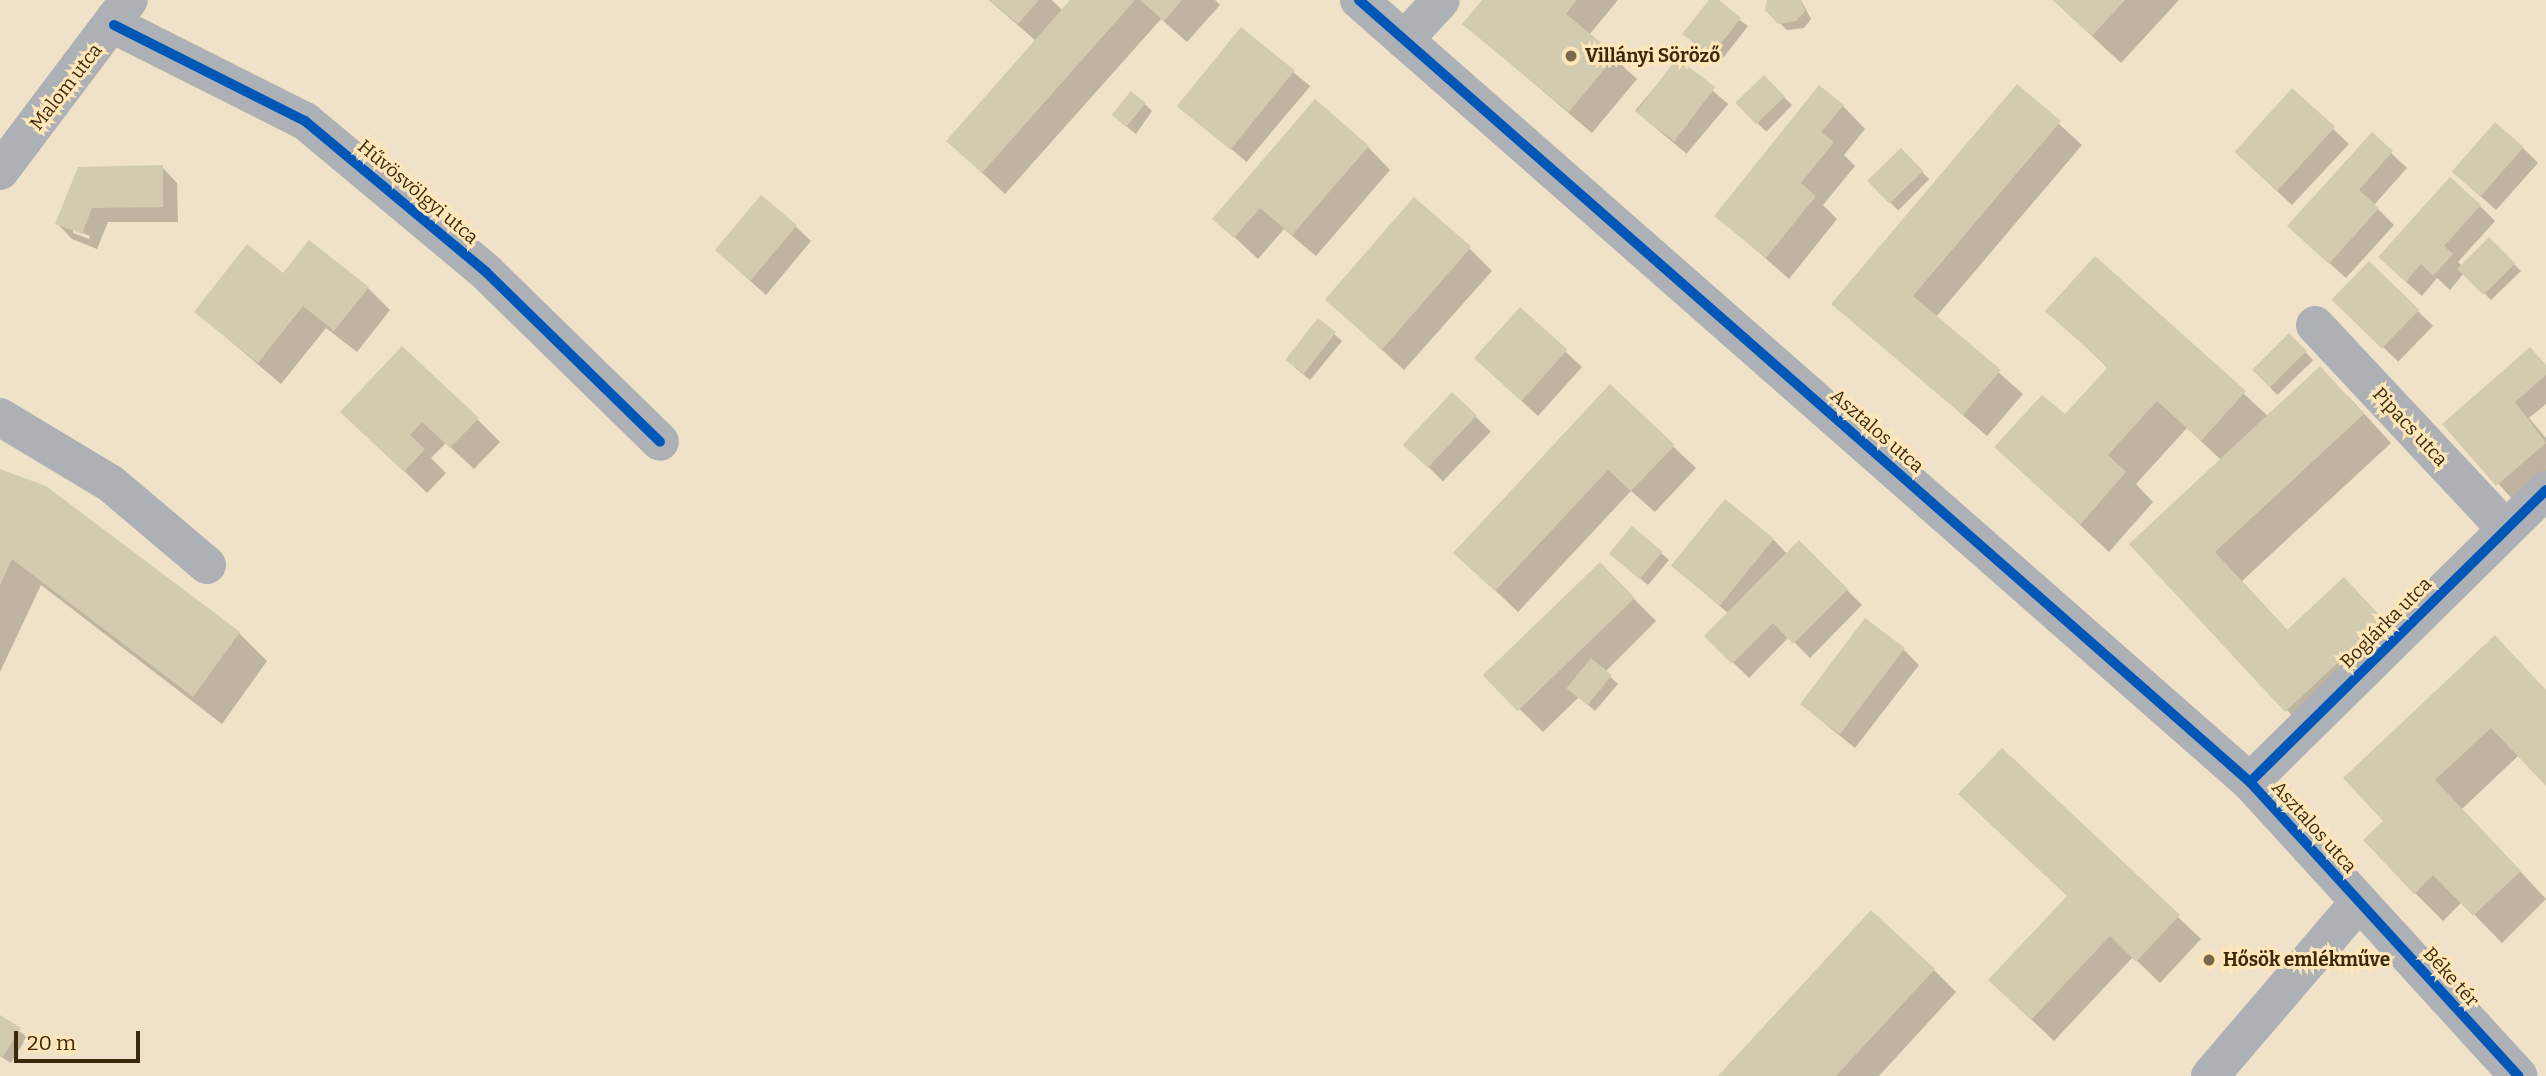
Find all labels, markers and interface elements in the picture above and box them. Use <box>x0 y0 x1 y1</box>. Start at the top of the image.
street label: Malom utca <box>25 39 107 135</box>
place label: Villányi Söröző <box>1585 45 1720 67</box>
marker: Villányi Söröző <box>1563 48 1579 64</box>
street label: Hűvösvölgyi utca <box>353 135 483 249</box>
street label: Pipacs utca <box>2368 383 2452 471</box>
street label: Asztalos utca <box>1826 384 1928 478</box>
street label: Boglárka utca <box>2336 573 2436 673</box>
street label: Asztalos utca <box>2267 776 2361 878</box>
street label: Béke tér <box>2418 943 2484 1011</box>
place label: Hősök emlékműve <box>2223 949 2390 971</box>
marker: Hősök emlékműve <box>2201 952 2217 968</box>
scale bar <box>18 1016 144 1060</box>
text: 20 m <box>27 1030 76 1056</box>

